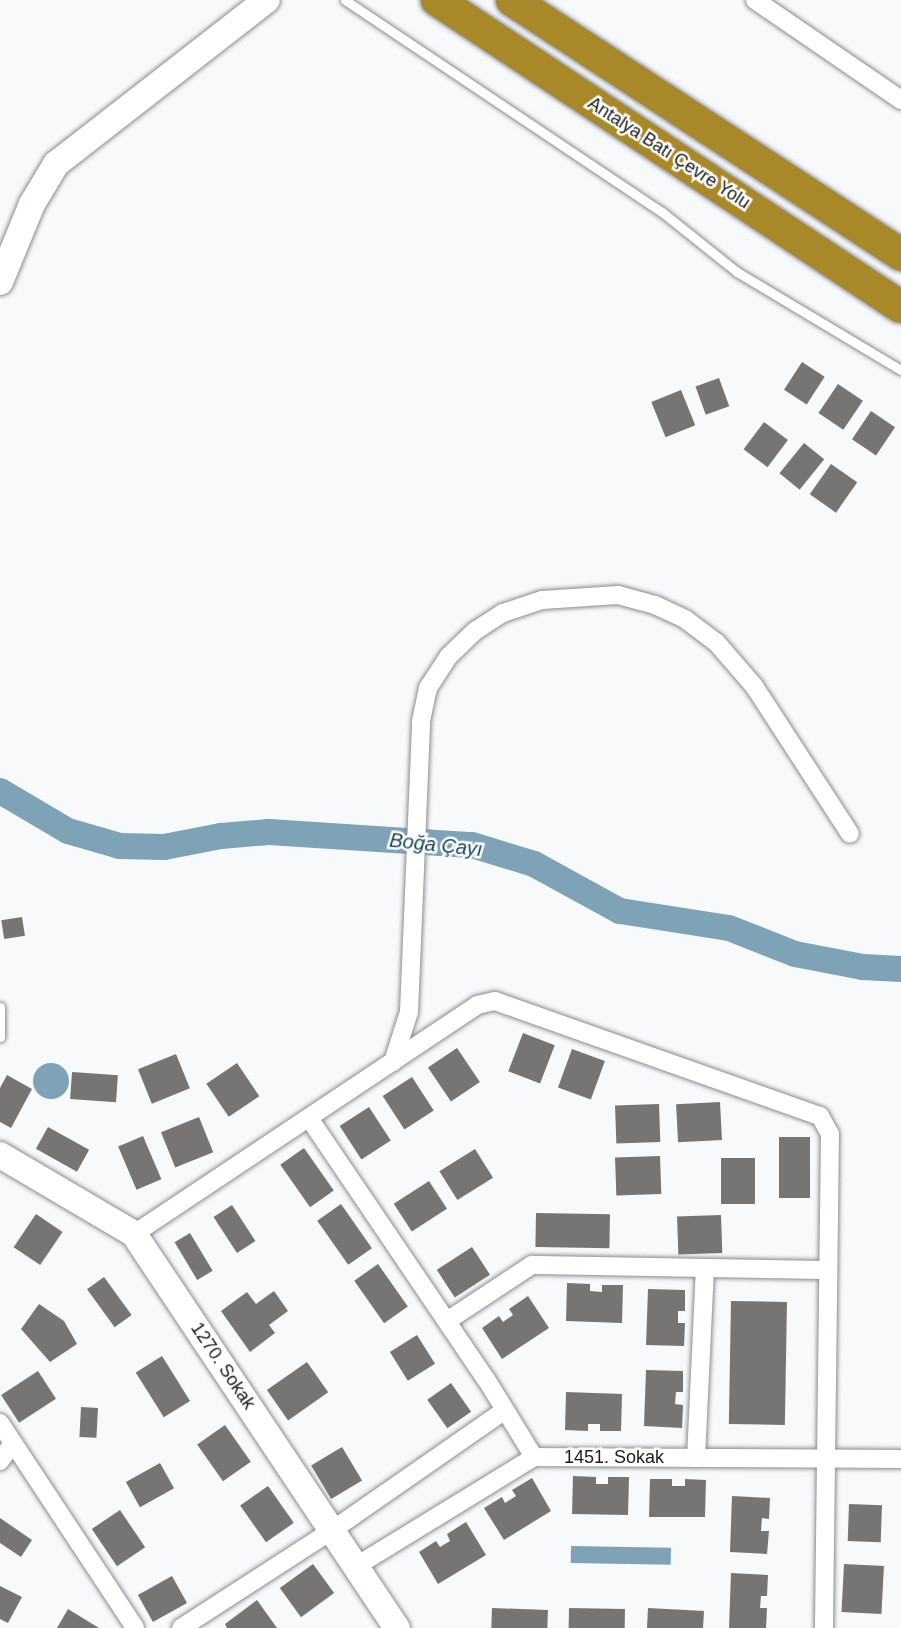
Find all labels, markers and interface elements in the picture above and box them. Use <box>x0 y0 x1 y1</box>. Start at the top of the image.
street label: Antalya Batı Çevre Yolu <box>584 92 754 214</box>
water label: Boğa Çayı <box>388 828 484 862</box>
street label: 1270. Sokak <box>186 1318 260 1414</box>
street label: 1451. Sokak <box>564 1446 664 1468</box>

